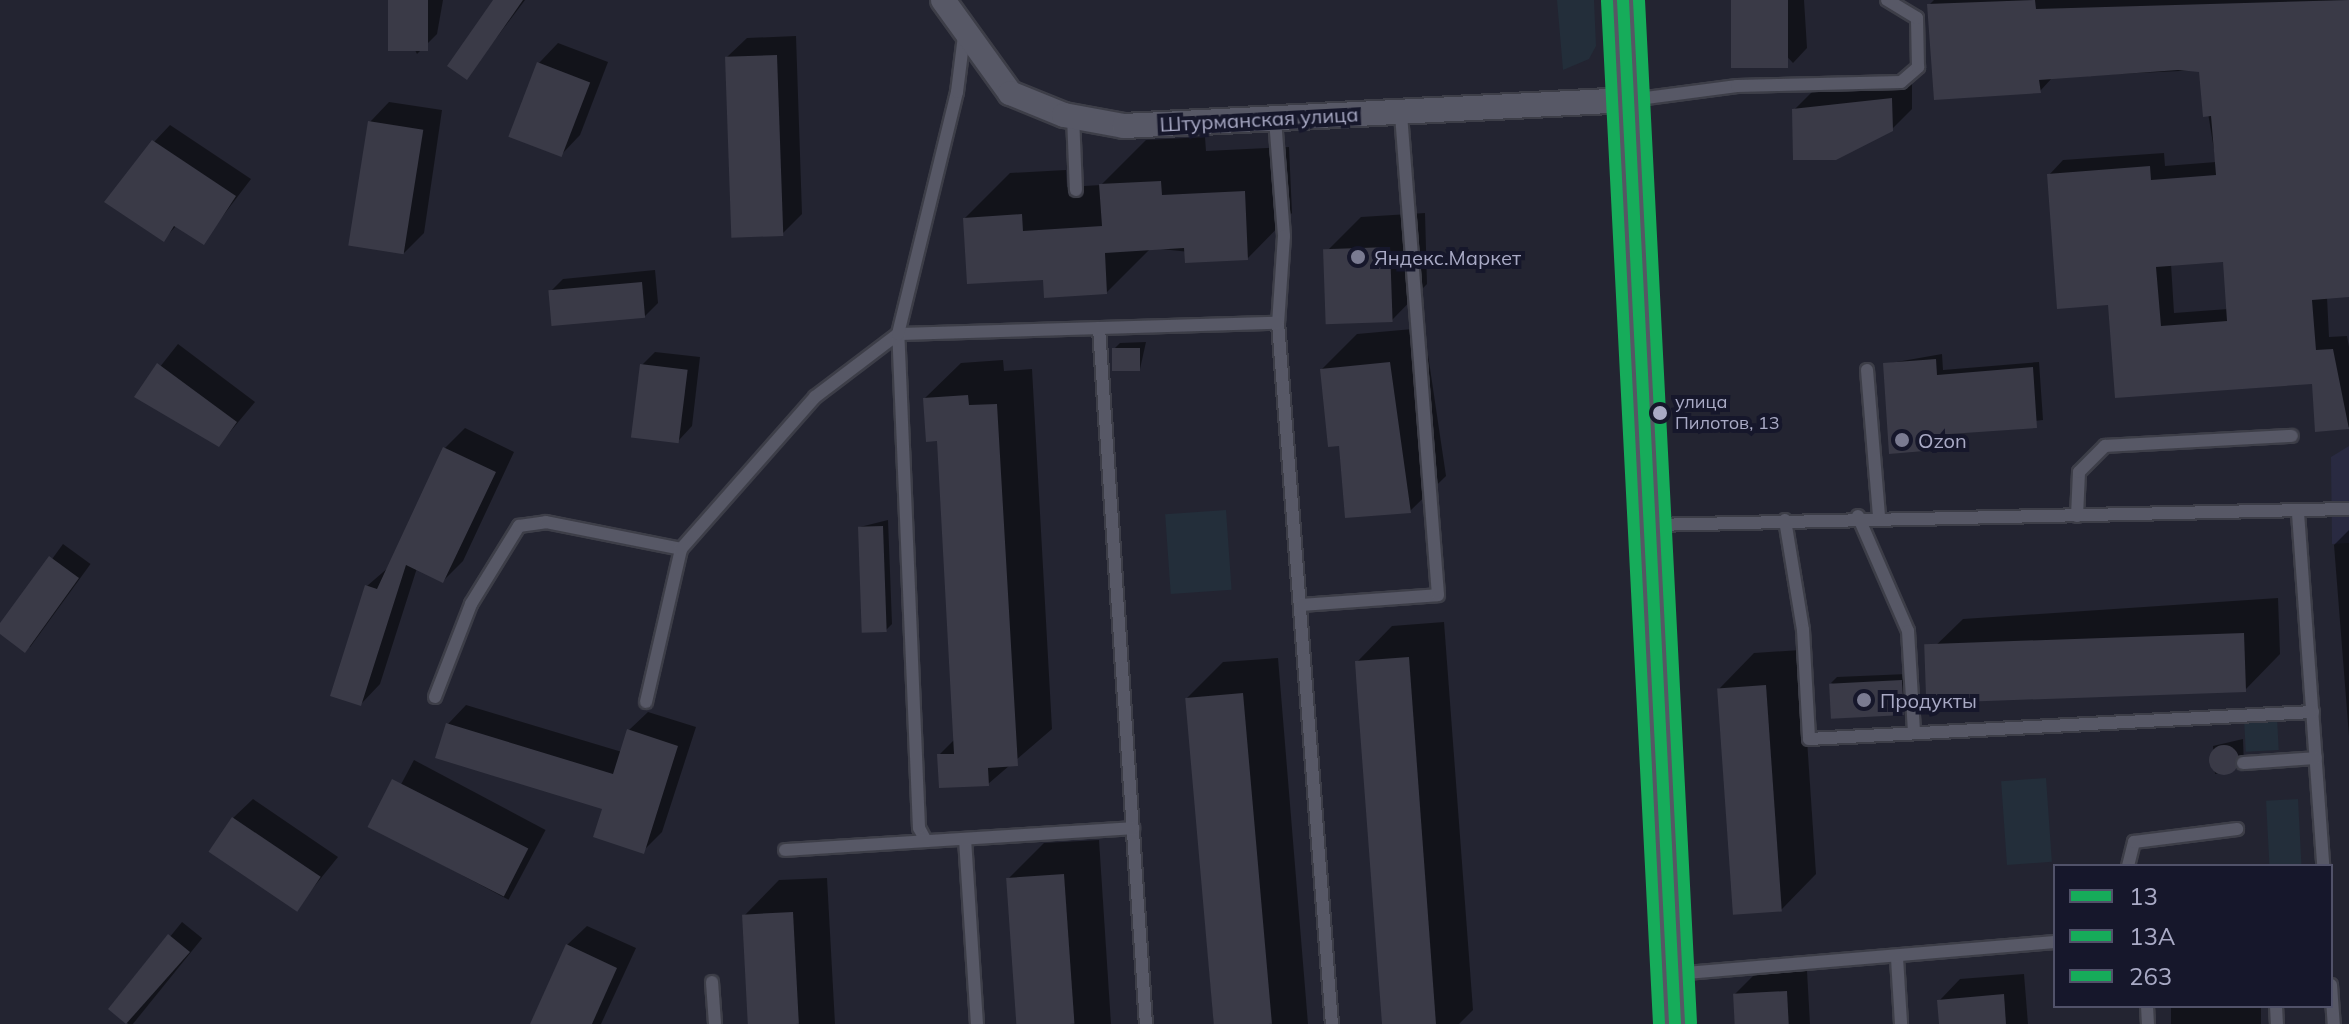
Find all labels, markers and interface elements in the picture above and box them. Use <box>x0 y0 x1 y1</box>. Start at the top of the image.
street label: Штурманская улица <box>1159 102 1359 136</box>
place label: Яндекс.Маркет <box>1374 245 1521 269</box>
marker: Яндекс.Маркет <box>1349 248 1367 266</box>
place label: улица Пилотов, 13 <box>1675 392 1780 434</box>
marker: улица Пилотов, 13 <box>1652 405 1668 421</box>
place label: Ozon <box>1918 428 1967 452</box>
marker: Ozon <box>1893 431 1911 449</box>
place label: Продукты <box>1880 688 1977 712</box>
marker: Продукты <box>1855 691 1873 709</box>
legend <box>2053 864 2333 1008</box>
text: 13 <box>2129 881 2158 911</box>
text: 13А <box>2129 921 2175 951</box>
text: 263 <box>2129 961 2172 991</box>

